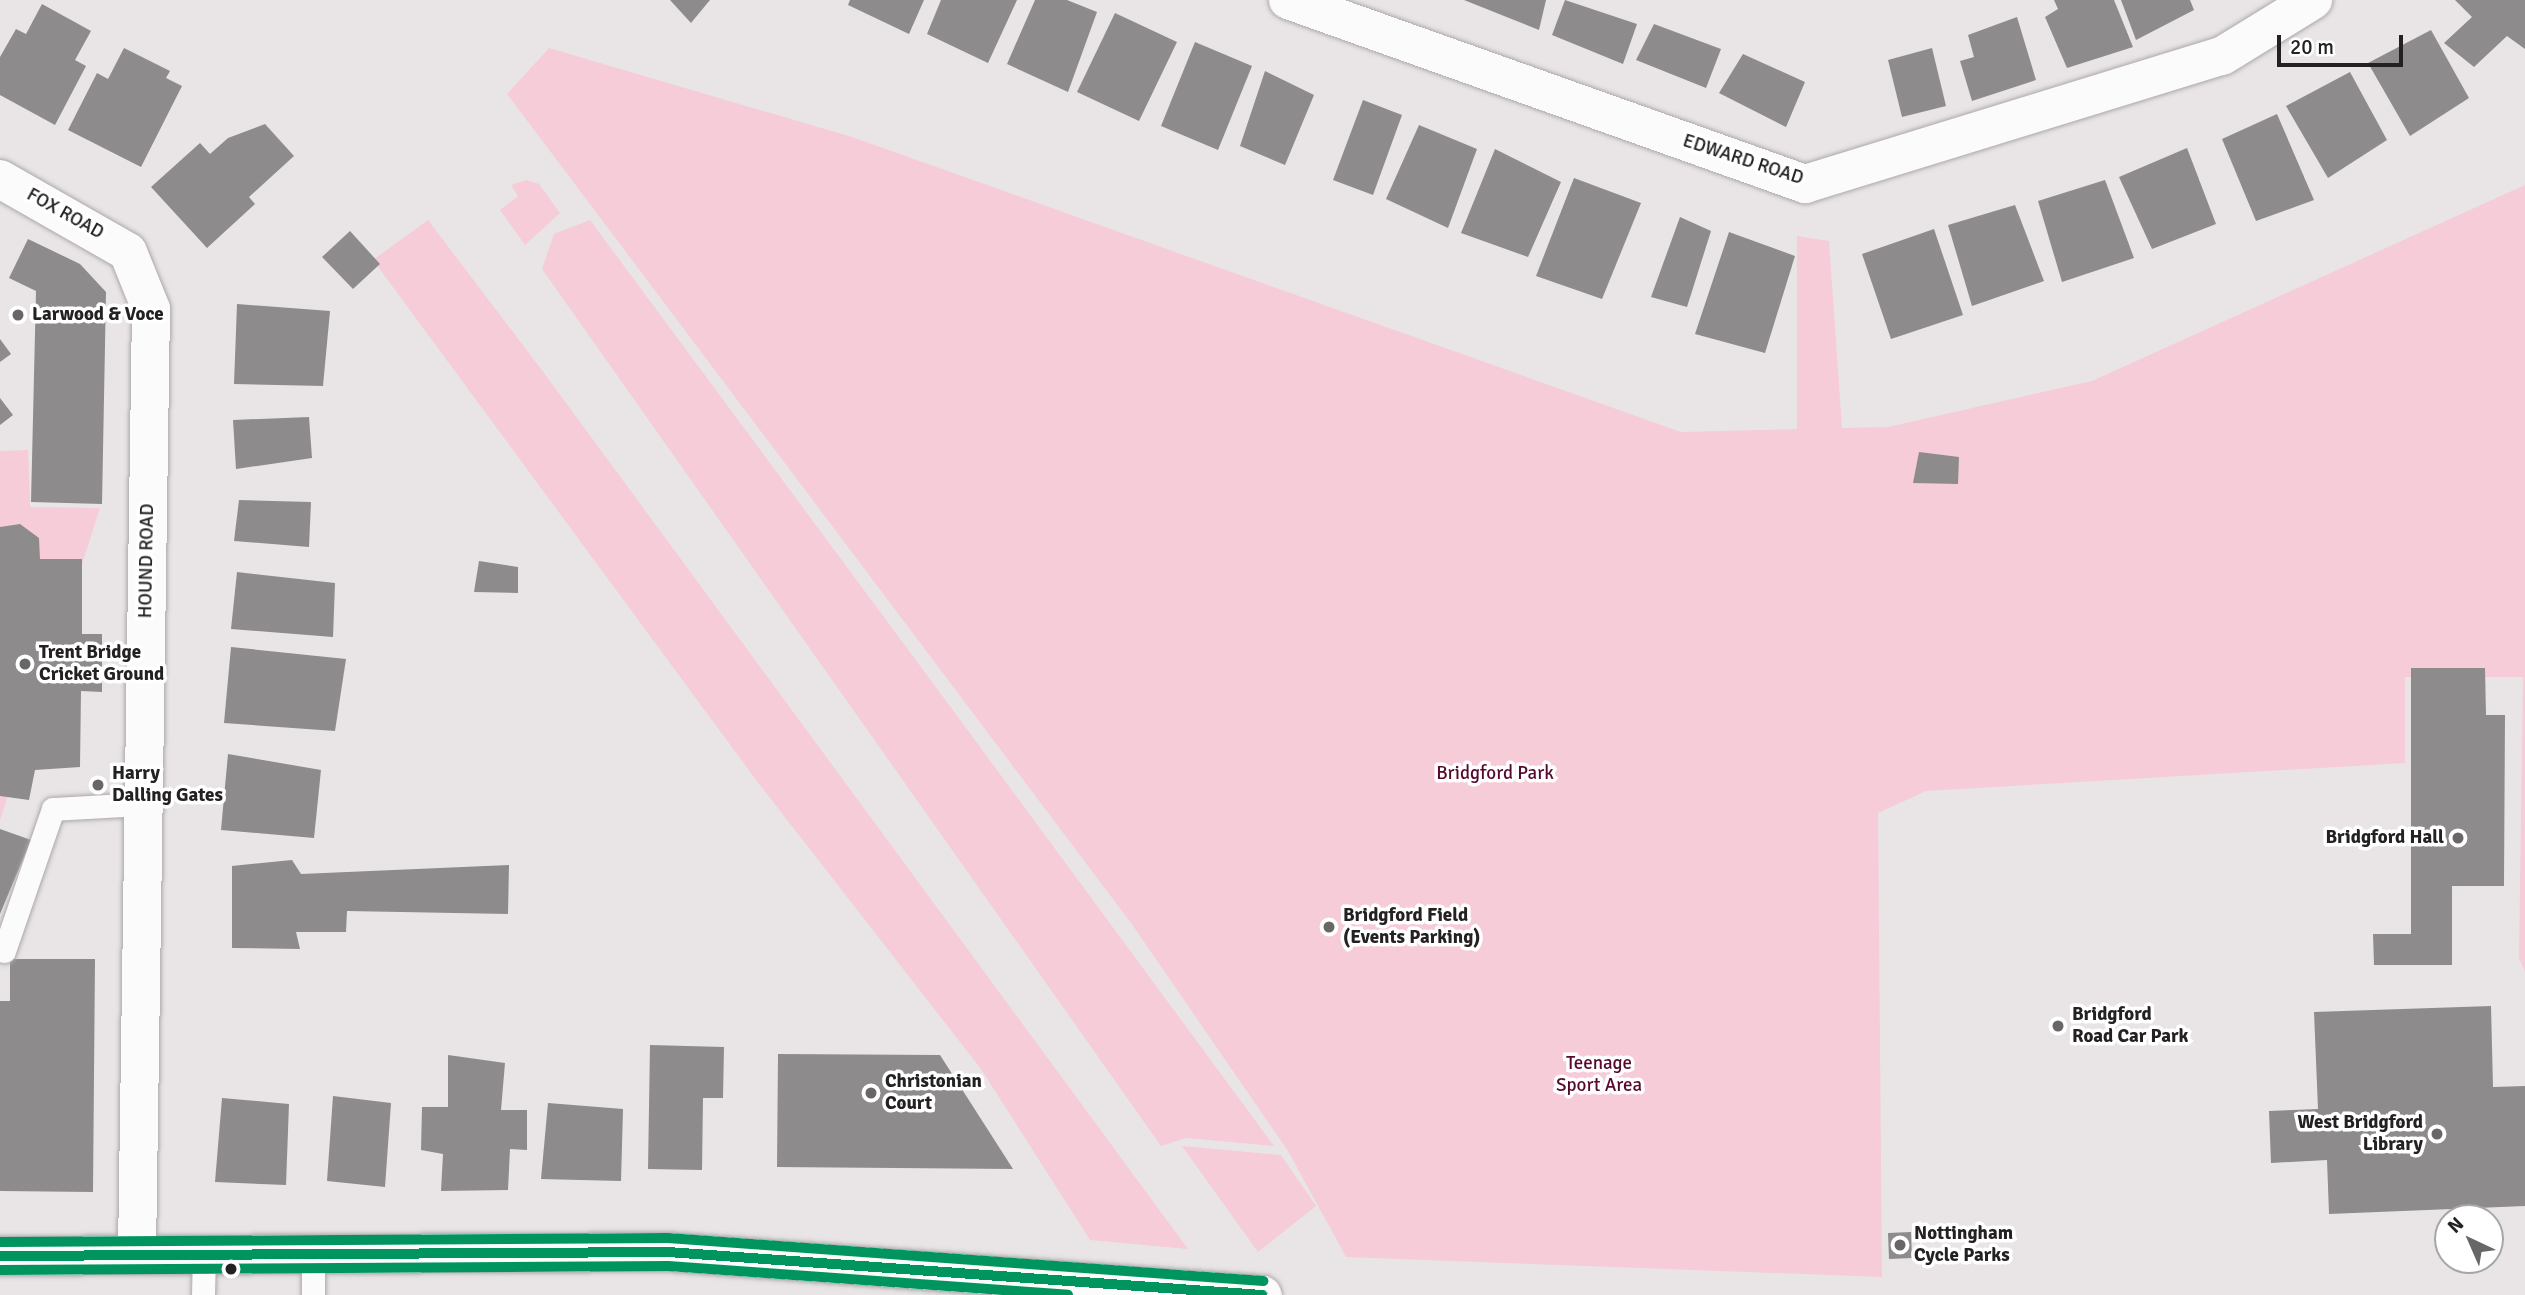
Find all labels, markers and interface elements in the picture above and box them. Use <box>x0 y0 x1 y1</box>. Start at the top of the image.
scale bar <box>2280 21 2406 65</box>
text: 20 m <box>2290 34 2334 60</box>
street label: EDWARD ROAD <box>1680 130 1806 190</box>
street label: FOX ROAD <box>22 184 108 244</box>
place label: Larwood & Voce <box>32 304 164 326</box>
marker: Larwood & Voce <box>10 307 26 323</box>
street label: HOUND ROAD <box>135 503 159 619</box>
place label: Trent Bridge Cricket Ground <box>39 642 164 686</box>
marker: Trent Bridge Cricket Ground <box>17 656 33 672</box>
place label: Harry Dalling Gates <box>112 763 223 807</box>
park label: Bridgford Park <box>1436 763 1554 785</box>
marker: Harry Dalling Gates <box>90 777 106 793</box>
place label: Bridgford Hall <box>2326 827 2444 849</box>
marker: Bridgford Hall <box>2450 830 2466 846</box>
place label: Bridgford Field (Events Parking) <box>1343 905 1480 949</box>
marker: Bridgford Field (Events Parking) <box>1321 919 1337 935</box>
place label: Bridgford Road Car Park <box>2072 1004 2188 1048</box>
marker: Bridgford Road Car Park <box>2050 1018 2066 1034</box>
park label: Teenage Sport Area <box>1556 1053 1642 1097</box>
place label: Christonian Court <box>885 1071 982 1115</box>
marker: Christonian Court <box>863 1085 879 1101</box>
place label: West Bridgford Library <box>2298 1112 2423 1156</box>
marker: West Bridgford Library <box>2429 1126 2445 1142</box>
north arrow <box>2434 1204 2504 1274</box>
text: N <box>2443 1212 2469 1239</box>
place label: Nottingham Cycle Parks <box>1914 1223 2013 1267</box>
marker: Nottingham Cycle Parks <box>1892 1237 1908 1253</box>
unlabelled marker <box>224 1262 238 1276</box>

